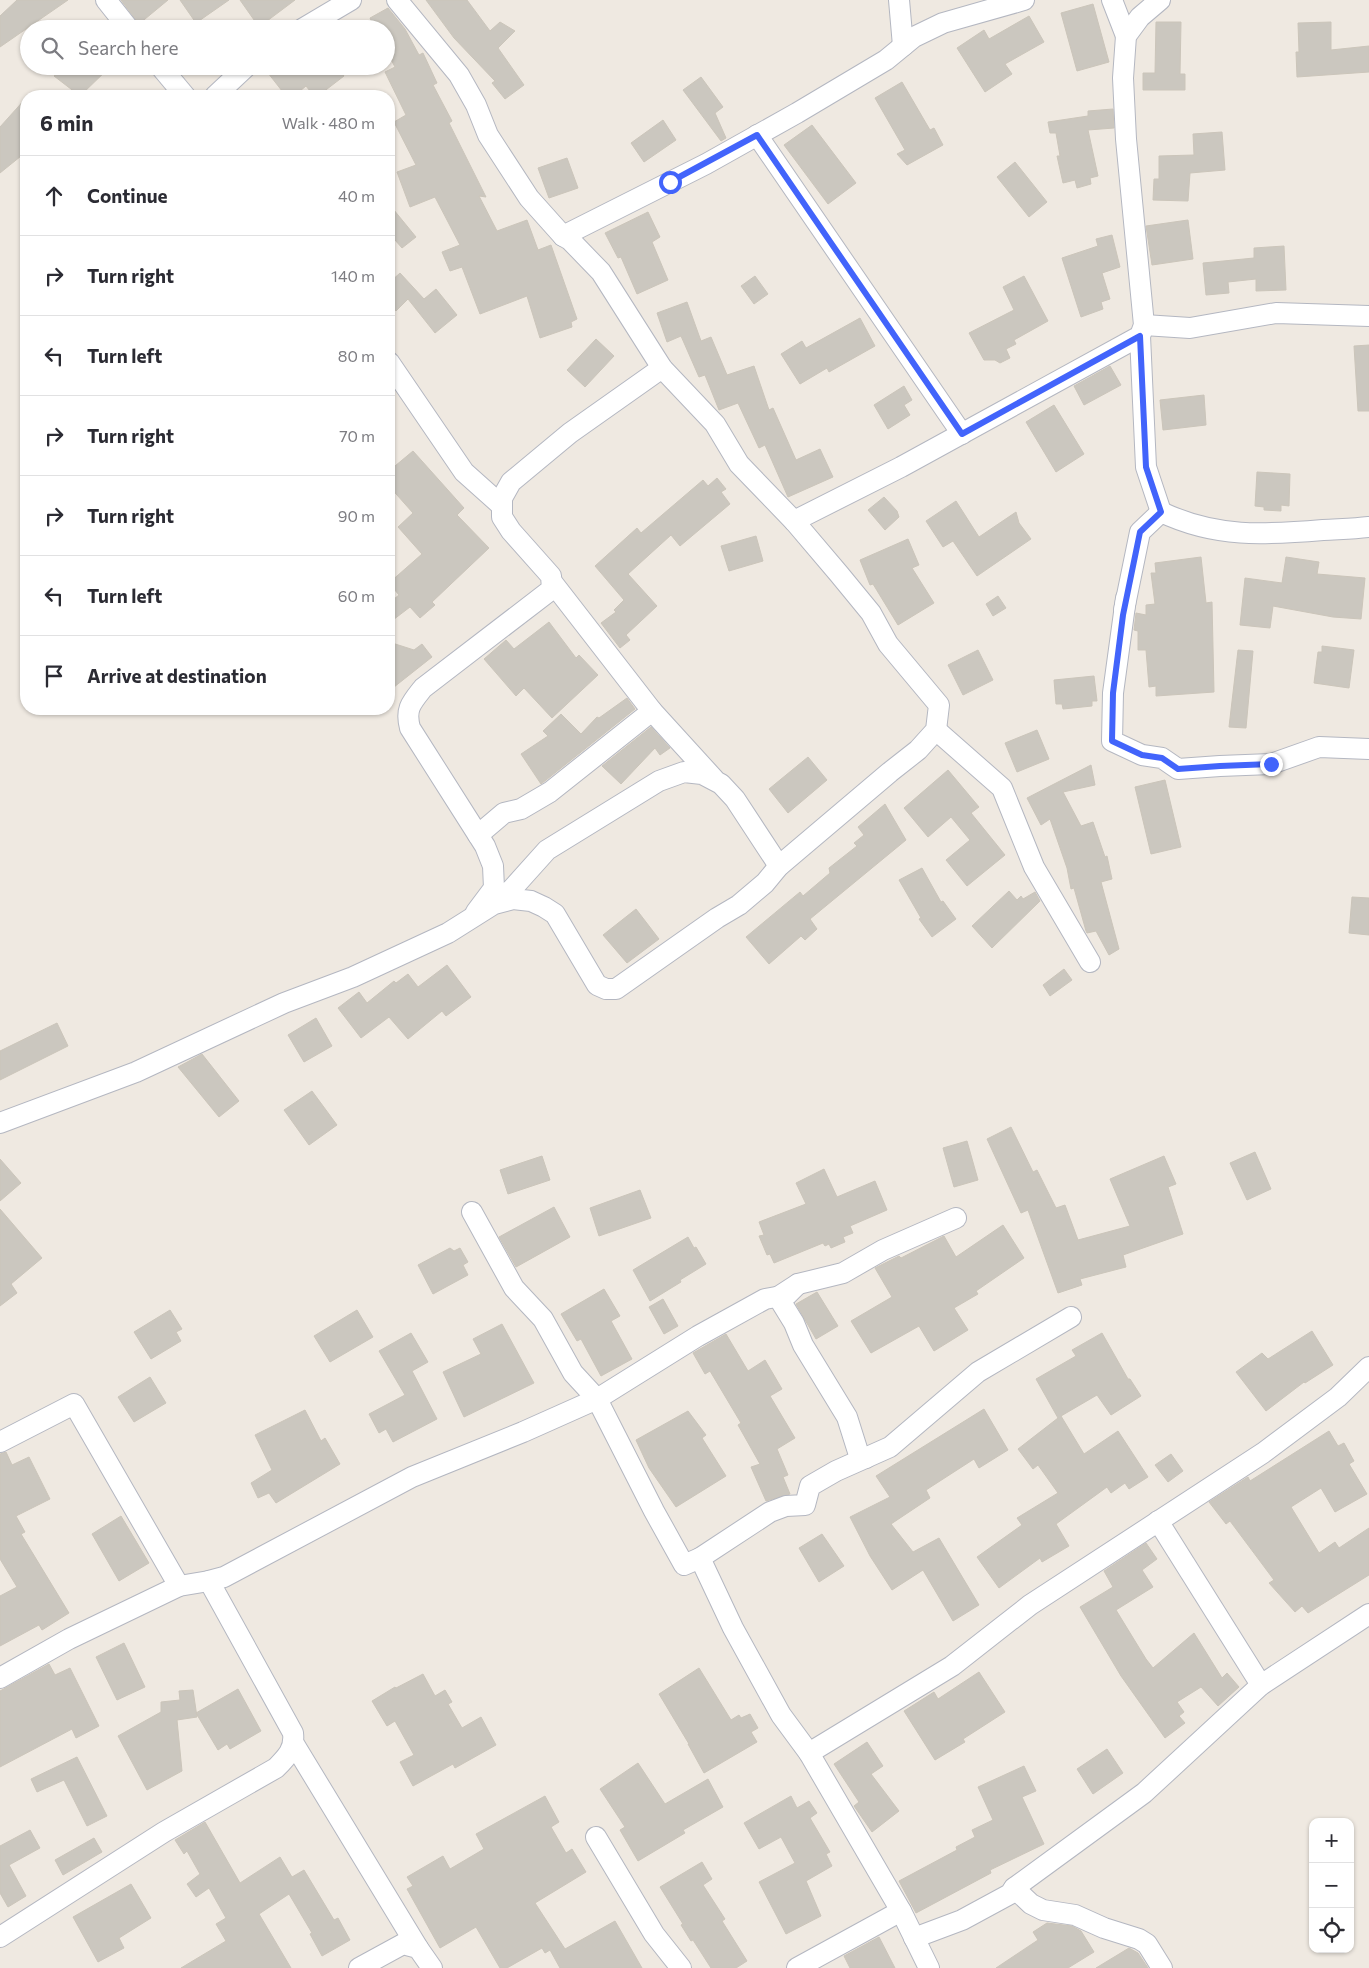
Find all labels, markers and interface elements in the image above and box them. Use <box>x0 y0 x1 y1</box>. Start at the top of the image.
search box <box>20 20 395 75</box>
icon: search <box>38 34 66 62</box>
text: Search here <box>78 36 178 59</box>
text: 6 min <box>40 110 93 135</box>
text: Walk · 480 m <box>282 113 375 132</box>
route start <box>659 171 682 194</box>
icon: ahead <box>40 182 68 210</box>
text: Continue <box>87 184 167 207</box>
text: 40 m <box>338 186 375 205</box>
icon: right <box>40 262 68 290</box>
text: Turn right <box>87 264 174 287</box>
text: 140 m <box>331 266 375 285</box>
icon: left <box>40 342 68 370</box>
text: Turn left <box>87 344 162 367</box>
text: 80 m <box>338 346 375 365</box>
icon: right <box>40 422 68 450</box>
text: Turn right <box>87 424 174 447</box>
text: 70 m <box>339 426 375 445</box>
icon: right <box>40 502 68 530</box>
text: Turn right <box>87 504 174 527</box>
text: 90 m <box>338 506 375 525</box>
icon: left <box>40 582 68 610</box>
text: Turn left <box>87 584 162 607</box>
text: 60 m <box>338 586 375 605</box>
icon: arrive <box>40 662 68 690</box>
text: Arrive at destination <box>87 664 267 687</box>
route end <box>1260 753 1283 776</box>
map controls <box>1309 1818 1354 1953</box>
button: + <box>1309 1818 1354 1863</box>
button: − <box>1309 1863 1354 1908</box>
button: locate <box>1309 1908 1354 1953</box>

